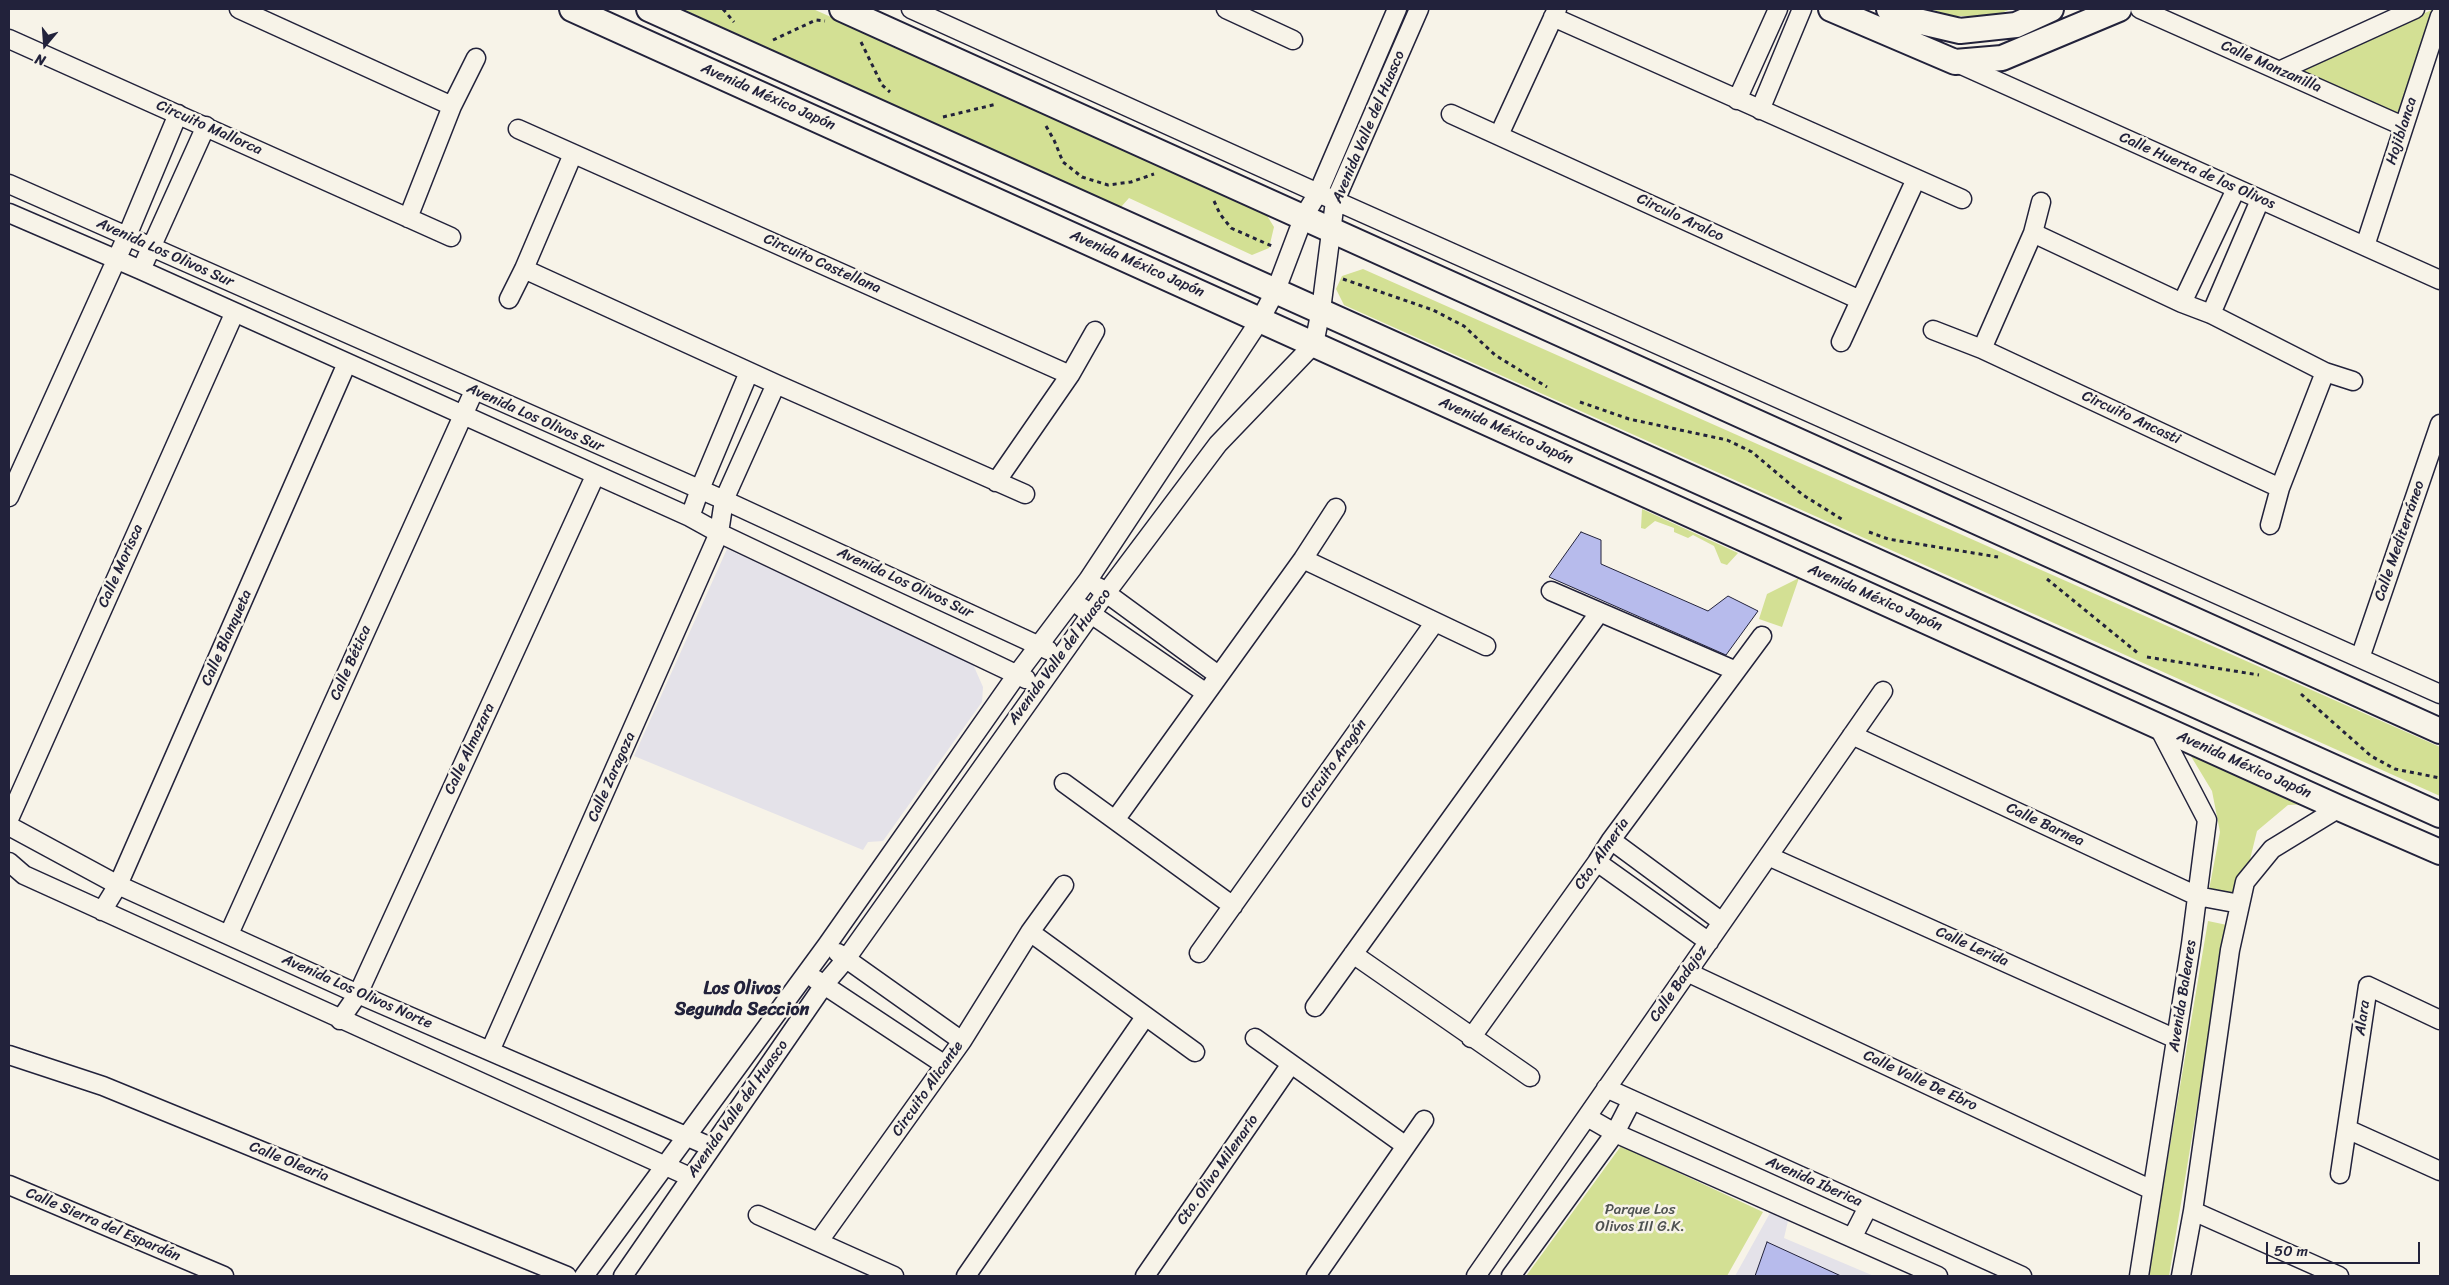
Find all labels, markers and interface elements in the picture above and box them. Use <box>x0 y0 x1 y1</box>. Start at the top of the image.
north arrow <box>20 20 70 70</box>
street label: Calle Manzanilla <box>2218 37 2324 97</box>
text: N <box>32 46 49 73</box>
street label: Avenida Valle del Huasco <box>1329 48 1409 206</box>
street label: Avenida México Japón <box>698 59 838 135</box>
street label: Hojiblanca <box>2383 95 2421 167</box>
street label: Circuito Mallorca <box>153 97 265 159</box>
street label: Calle Huerta de los Olivos <box>2116 128 2278 214</box>
street label: Circulo Aralco <box>1634 190 1726 246</box>
street label: Avenida Los Olivos Sur <box>94 215 236 291</box>
street label: Avenida México Japón <box>1067 226 1207 302</box>
street label: Circuito Castellana <box>760 230 884 298</box>
street label: Avenida Los Olivos Sur <box>464 380 606 456</box>
street label: Circuito Ancasti <box>2079 387 2183 449</box>
street label: Avenida México Japón <box>1436 393 1576 469</box>
street label: Calle Mediterráneo <box>2371 478 2429 604</box>
street label: Calle Morisca <box>95 522 147 610</box>
street label: Avenida Los Olivos Sur <box>834 544 976 622</box>
street label: Avenida México Japón <box>1805 560 1945 636</box>
street label: Avenida Valle del Huasco <box>1005 586 1115 728</box>
street label: Calle Blanqueta <box>198 587 256 689</box>
street label: Calle Bética <box>327 623 375 703</box>
street label: Calle Almazara <box>441 701 499 797</box>
street label: Circuito Aragón <box>1297 716 1371 812</box>
street label: Avenida México Japón <box>2174 727 2314 803</box>
street label: Calle Zaragoza <box>584 729 640 825</box>
street label: Calle Barnea <box>2003 799 2087 851</box>
street label: Cto. Almeria <box>1571 815 1633 893</box>
street label: Calle Lerida <box>1933 923 2011 971</box>
street label: Avenida Baleares <box>2165 939 2201 1053</box>
street label: Calle Badajoz <box>1646 942 1712 1026</box>
street label: Avenida Los Olivos Norte <box>279 951 435 1033</box>
district label: Los Olivos Segunda Seccion <box>675 978 809 1021</box>
street label: Alara <box>2352 999 2374 1037</box>
street label: Avenida Valle del Huasco <box>684 1037 792 1181</box>
street label: Circuito Alicante <box>888 1038 968 1140</box>
street label: Calle Valle De Ebro <box>1860 1047 1980 1115</box>
street label: Cto. Olivo Milenario <box>1173 1111 1263 1229</box>
street label: Calle Olearia <box>247 1138 331 1186</box>
street label: Avenida Iberica <box>1763 1153 1865 1211</box>
street label: Calle Sierra del Espardán <box>23 1184 183 1266</box>
park label: Parque Los Olivos III G.K. <box>1595 1201 1685 1236</box>
scale bar <box>2269 1232 2423 1264</box>
text: 50 m <box>2274 1238 2308 1264</box>

